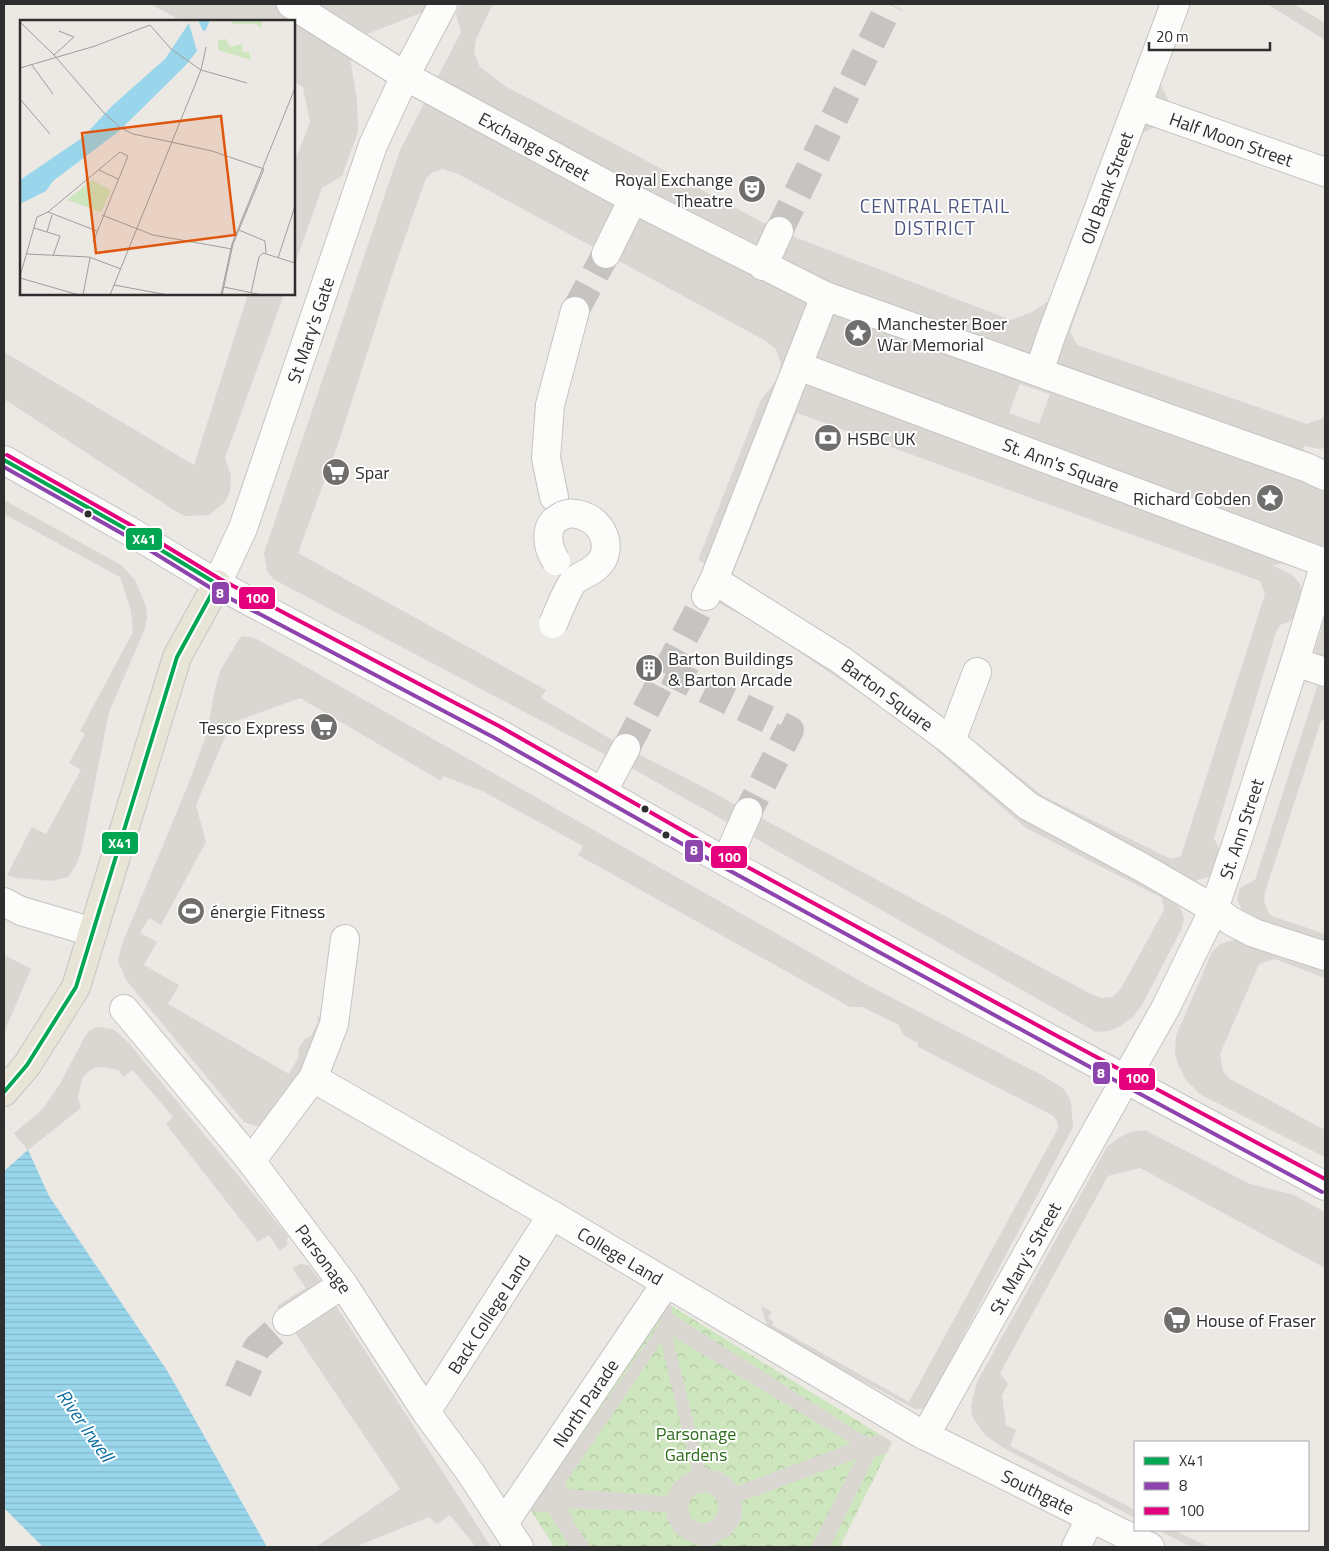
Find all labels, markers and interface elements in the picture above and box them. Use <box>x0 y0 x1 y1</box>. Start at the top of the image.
inset map <box>20 20 295 295</box>
scale bar <box>1149 20 1270 52</box>
text: 20 m <box>1156 25 1189 48</box>
street label: Exchange Street <box>474 105 596 187</box>
street label: Half Moon Street <box>1166 105 1298 173</box>
street label: Old Bank Street <box>1073 127 1140 248</box>
place label: Royal Exchange Theatre <box>615 166 733 214</box>
theatre icon: Royal Exchange Theatre <box>737 174 767 204</box>
district label: CENTRAL RETAIL DISTRICT <box>860 191 1010 242</box>
street label: St Mary's Gate <box>280 273 341 387</box>
place label: Manchester Boer War Memorial <box>877 310 1007 358</box>
place icon: Manchester Boer War Memorial <box>843 318 873 348</box>
bank icon: HSBC UK <box>813 423 843 453</box>
place label: HSBC UK <box>847 425 916 452</box>
street label: St. Ann's Square <box>999 430 1123 499</box>
supermarket icon: Spar <box>321 457 351 487</box>
place label: Spar <box>355 459 390 486</box>
place icon: Richard Cobden <box>1255 483 1285 513</box>
place label: Richard Cobden <box>1133 485 1251 512</box>
unlabelled marker <box>83 509 93 519</box>
line badge: X41 <box>125 527 163 551</box>
text: X41 <box>132 528 156 549</box>
line badge: 8 <box>211 581 230 605</box>
text: 8 <box>216 582 224 603</box>
line badge: 100 <box>238 586 276 610</box>
text: 100 <box>245 587 269 608</box>
place label: Barton Buildings & Barton Arcade <box>668 645 793 693</box>
street label: Barton Square <box>836 651 939 737</box>
building icon: Barton Buildings & Barton Arcade <box>634 653 664 683</box>
supermarket icon: Tesco Express <box>309 712 339 742</box>
place label: Tesco Express <box>199 714 305 741</box>
street label: St. Ann Street <box>1212 774 1270 882</box>
unlabelled marker <box>640 804 650 814</box>
unlabelled marker <box>661 830 671 840</box>
line badge: X41 <box>101 831 139 855</box>
text: X41 <box>108 832 132 853</box>
line badge: 8 <box>684 839 704 863</box>
text: 8 <box>690 839 698 860</box>
line badge: 100 <box>710 845 748 869</box>
text: 100 <box>717 846 741 867</box>
sports icon: énergie Fitness <box>176 896 206 926</box>
place label: énergie Fitness <box>210 898 325 925</box>
line badge: 8 <box>1092 1061 1111 1085</box>
text: 8 <box>1097 1062 1105 1083</box>
line badge: 100 <box>1118 1067 1156 1091</box>
text: 100 <box>1125 1067 1149 1088</box>
street label: St. Mary's Street <box>982 1196 1068 1319</box>
street label: Parsonage <box>289 1218 359 1299</box>
street label: College Land <box>572 1220 668 1292</box>
street label: Back College Land <box>440 1250 537 1379</box>
supermarket icon: House of Fraser <box>1162 1305 1192 1335</box>
place label: House of Fraser <box>1196 1307 1316 1334</box>
street label: North Parade <box>546 1353 625 1452</box>
water label: River Irwell <box>50 1383 123 1469</box>
park label: Parsonage Gardens <box>656 1420 736 1468</box>
legend <box>1134 1441 1309 1531</box>
text: X41 <box>1179 1449 1204 1472</box>
street label: Southgate <box>997 1462 1079 1521</box>
text: 8 <box>1179 1474 1187 1497</box>
text: 100 <box>1179 1499 1204 1522</box>

